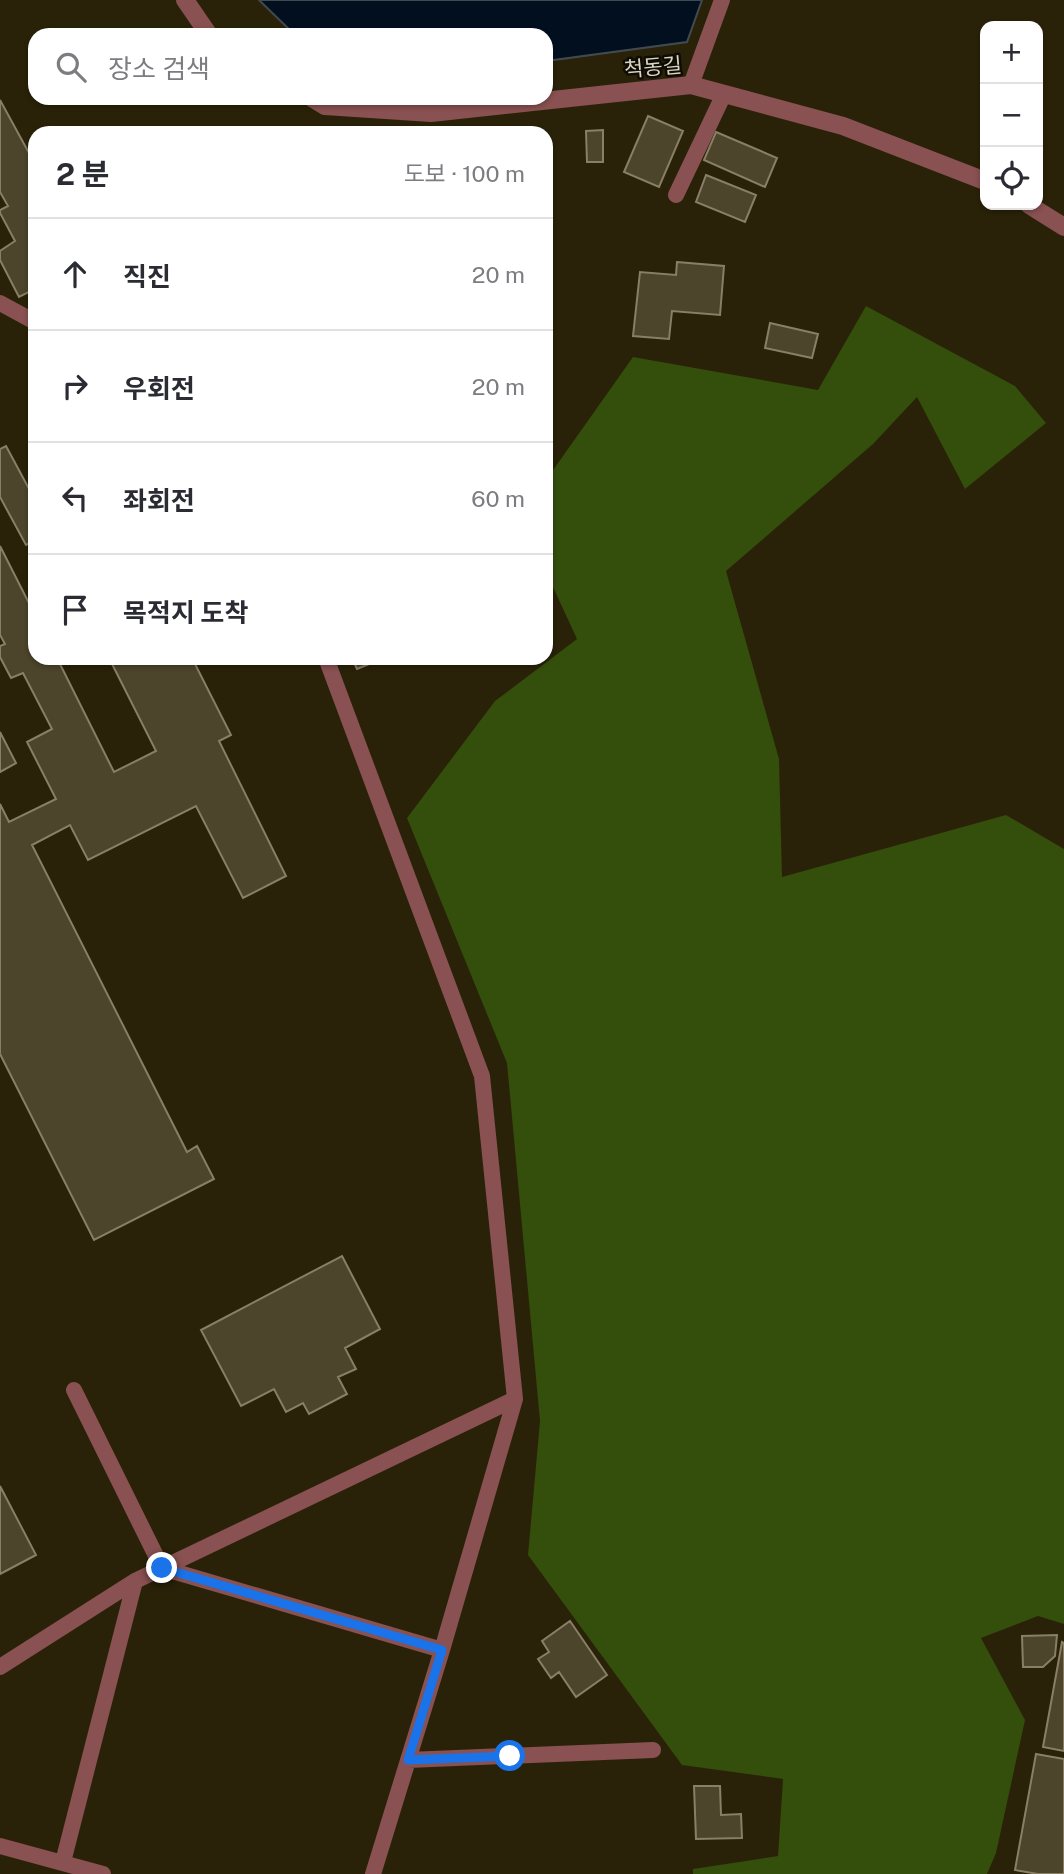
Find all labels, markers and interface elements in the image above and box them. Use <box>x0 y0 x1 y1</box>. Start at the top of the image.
map controls <box>980 21 1043 210</box>
button: + <box>980 21 1043 84</box>
search box <box>28 28 553 105</box>
icon: search <box>52 48 90 86</box>
street label: 척동길 <box>623 52 683 82</box>
text: 장소 검색 <box>108 53 210 84</box>
button: − <box>980 84 1043 147</box>
button: locate <box>980 147 1043 210</box>
text: 2 분 <box>56 156 109 192</box>
text: 도보 · 100 m <box>404 160 525 187</box>
icon: ahead <box>56 255 94 293</box>
text: 직진 <box>123 261 171 292</box>
text: 20 m <box>472 261 525 288</box>
icon: right <box>56 367 94 405</box>
text: 우회전 <box>123 373 195 404</box>
text: 20 m <box>472 373 525 400</box>
icon: left <box>56 479 94 517</box>
text: 좌회전 <box>123 485 195 516</box>
text: 60 m <box>471 485 525 512</box>
icon: arrive <box>56 591 94 629</box>
text: 목적지 도착 <box>123 597 248 628</box>
route end <box>146 1552 177 1583</box>
route start <box>494 1740 525 1771</box>

